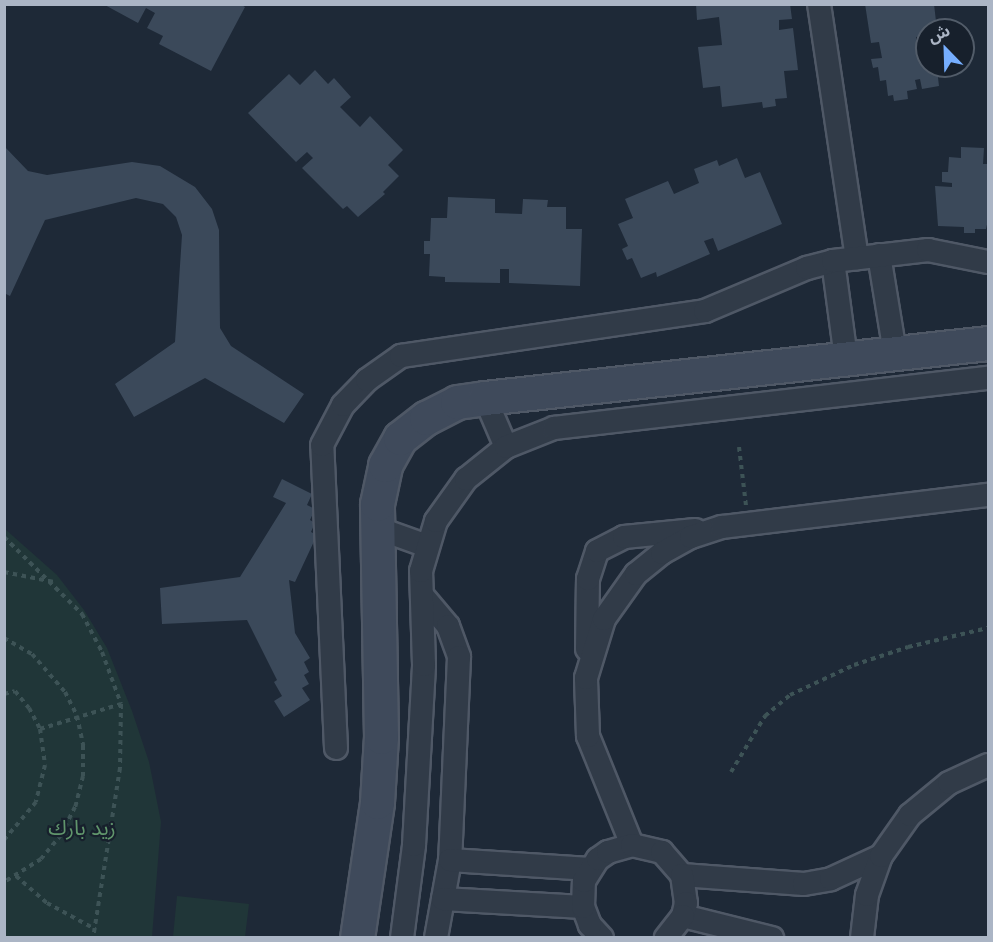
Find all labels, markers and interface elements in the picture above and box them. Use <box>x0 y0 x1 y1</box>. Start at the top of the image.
north arrow <box>915 18 975 78</box>
text: ش <box>925 20 953 47</box>
park label: زيد بارك <box>48 815 116 841</box>

